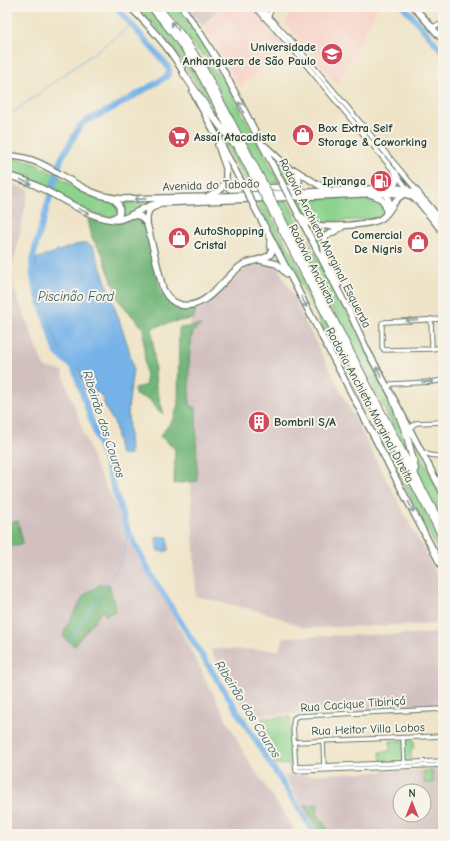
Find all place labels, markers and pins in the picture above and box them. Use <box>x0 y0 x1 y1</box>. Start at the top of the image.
place label: Universidade Anhanguera de São Paulo <box>183 40 316 68</box>
school or university icon: Universidade Anhanguera de São Paulo <box>319 41 345 67</box>
place label: Box Extra Self Storage & Coworking <box>318 121 427 149</box>
shop icon: Box Extra Self Storage & Coworking <box>290 122 316 148</box>
supermarket icon: Assaí Atacadista <box>166 124 192 150</box>
place label: Assaí Atacadista <box>194 130 276 144</box>
fuel station icon: Ipiranga <box>368 168 394 194</box>
place label: Ipiranga <box>322 174 366 188</box>
place label: AutoShopping Cristal <box>194 224 264 252</box>
shop icon: AutoShopping Cristal <box>166 225 192 251</box>
place label: Comercial De Nigris <box>351 228 402 256</box>
shop icon: Comercial De Nigris <box>405 229 431 255</box>
building icon: Bombril S/A <box>246 409 272 435</box>
place label: Bombril S/A <box>274 415 336 429</box>

